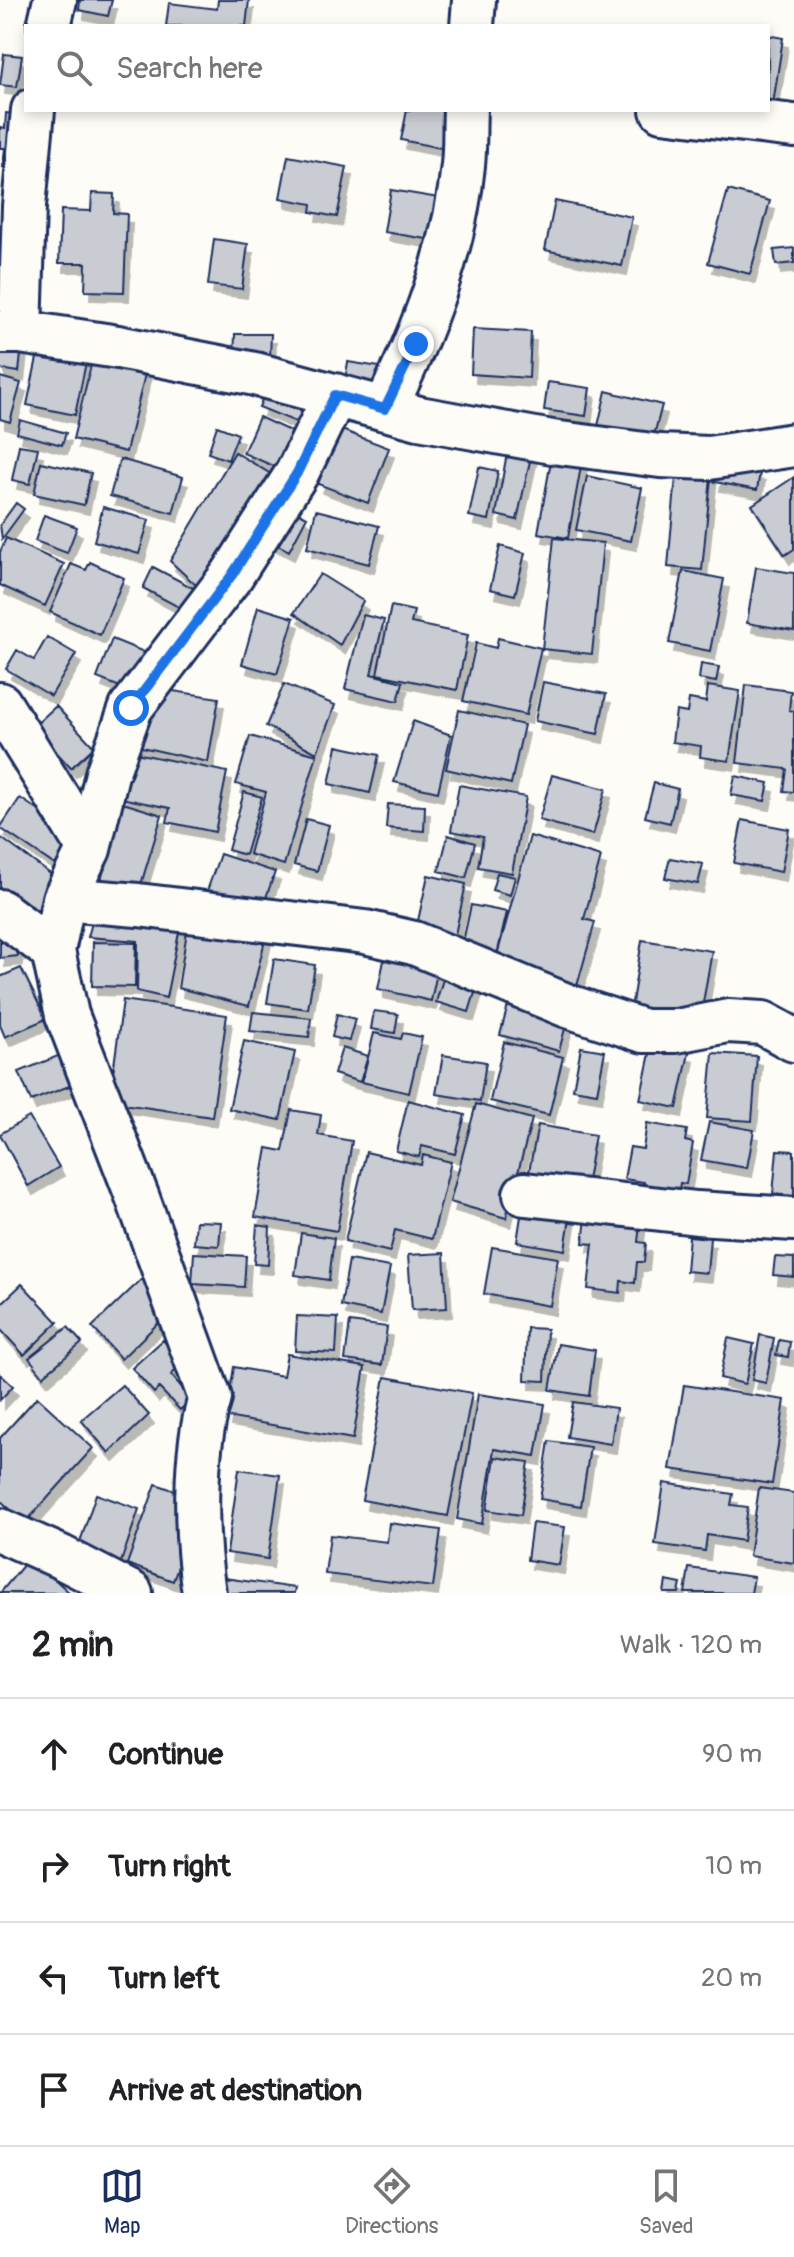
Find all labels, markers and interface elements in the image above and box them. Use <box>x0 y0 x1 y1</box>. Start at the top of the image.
search box <box>24 24 770 112</box>
icon: search <box>52 46 96 90</box>
text: Search here <box>116 50 263 87</box>
route end <box>398 326 434 362</box>
route start <box>113 690 149 726</box>
text: 2 min <box>32 1624 114 1667</box>
text: Walk · 120 m <box>620 1629 762 1661</box>
icon: ahead <box>32 1732 76 1776</box>
text: Continue <box>108 1736 223 1773</box>
text: 90 m <box>702 1738 762 1770</box>
icon: right <box>32 1844 76 1888</box>
text: Turn right <box>108 1848 231 1885</box>
text: 10 m <box>705 1850 762 1882</box>
icon: left <box>32 1956 76 2000</box>
text: Turn left <box>108 1960 219 1997</box>
text: 20 m <box>701 1962 762 1994</box>
icon: arrive <box>32 2068 76 2112</box>
text: Arrive at destination <box>108 2072 362 2109</box>
tab: Map <box>100 2164 144 2240</box>
tab: Directions <box>345 2164 438 2240</box>
tab: Saved <box>639 2164 694 2240</box>

